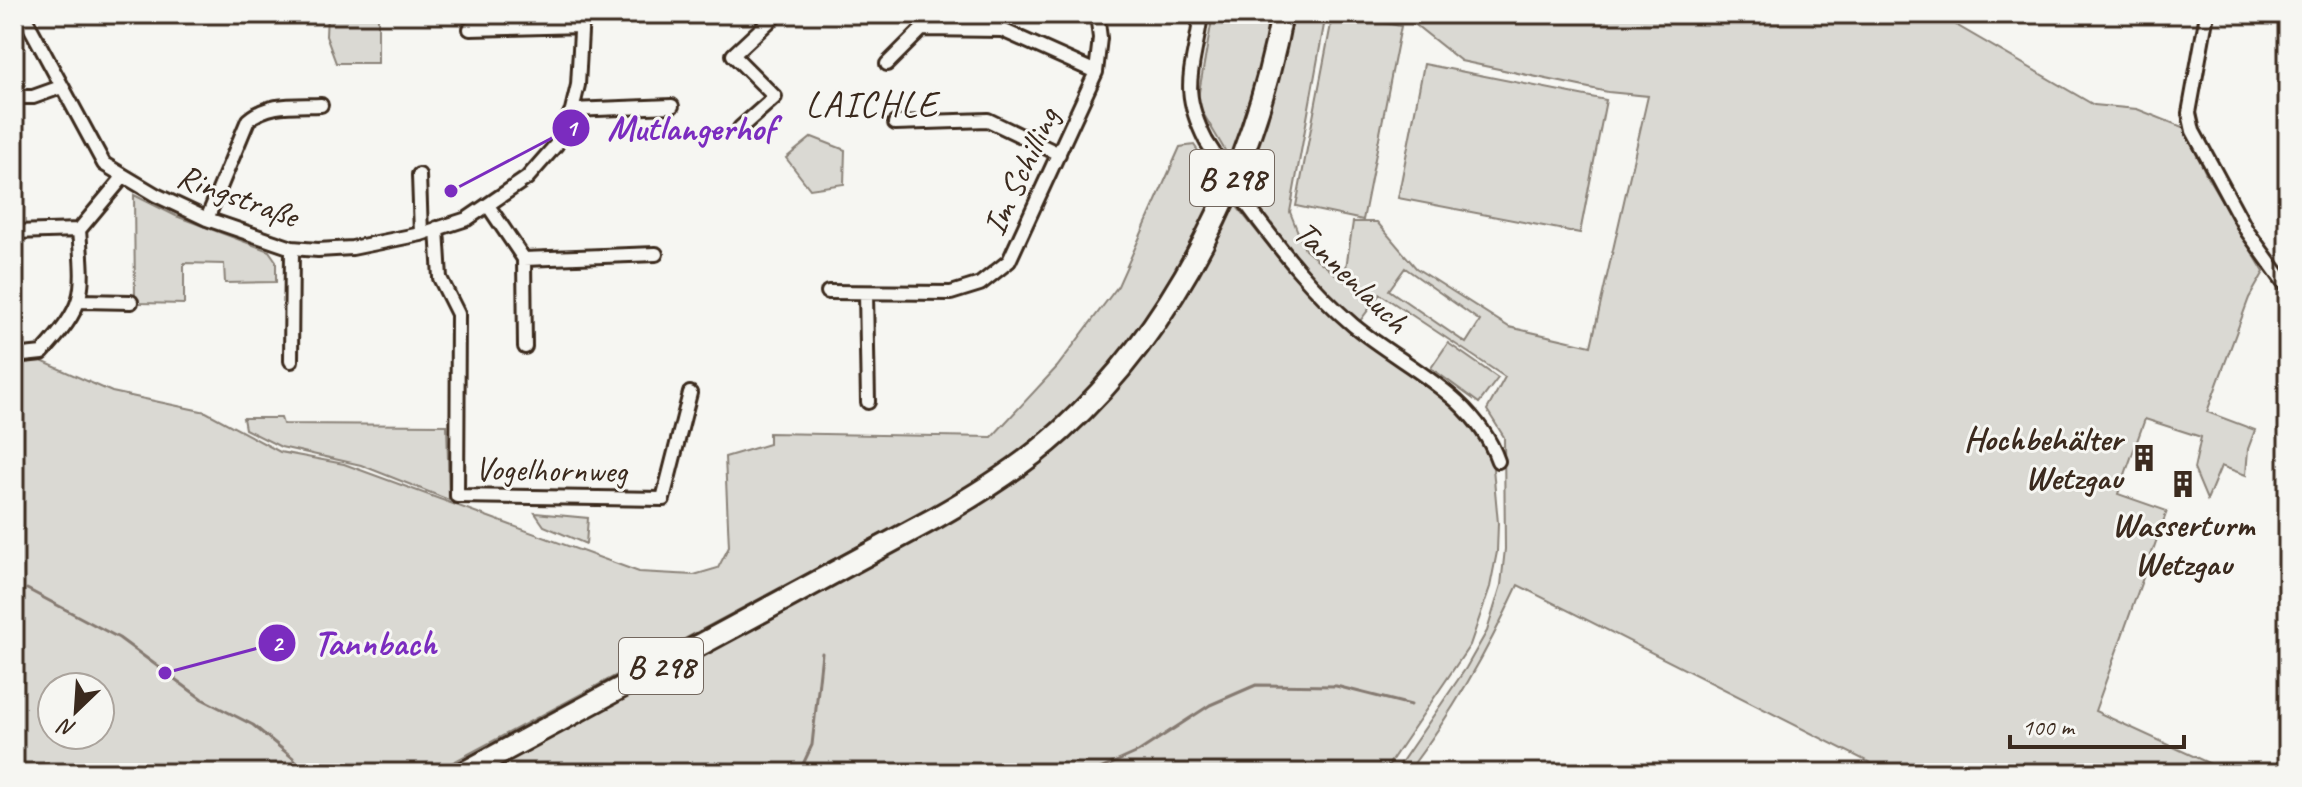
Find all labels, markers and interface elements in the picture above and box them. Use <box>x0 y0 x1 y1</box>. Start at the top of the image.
district label: LAICHLE <box>805 81 940 127</box>
callout: Mutlangerhof <box>551 98 791 158</box>
street label: Im Schilling <box>972 99 1070 242</box>
text: Mutlangerhof <box>607 105 783 151</box>
text: 1 <box>566 113 580 143</box>
road number: B 298 <box>1190 150 1274 206</box>
street label: Ringstraße <box>172 154 307 238</box>
street label: Tannenlauch <box>1285 211 1419 342</box>
place label: Hochbehälter Wetzgau <box>1964 417 2126 499</box>
building icon: Hochbehälter Wetzgau <box>2129 443 2159 473</box>
street label: Vogelhornweg <box>475 447 629 492</box>
building icon: Wasserturm Wetzgau <box>2168 469 2198 499</box>
place label: Wasserturm Wetzgau <box>2112 503 2256 585</box>
callout: Tannbach <box>257 613 452 673</box>
text: Tannbach <box>314 620 438 666</box>
text: 2 <box>272 628 285 658</box>
road number: B 298 <box>619 638 703 694</box>
north arrow <box>36 671 116 751</box>
scale bar <box>2010 699 2184 749</box>
text: N <box>53 711 80 744</box>
text: 100 m <box>2022 712 2076 742</box>

